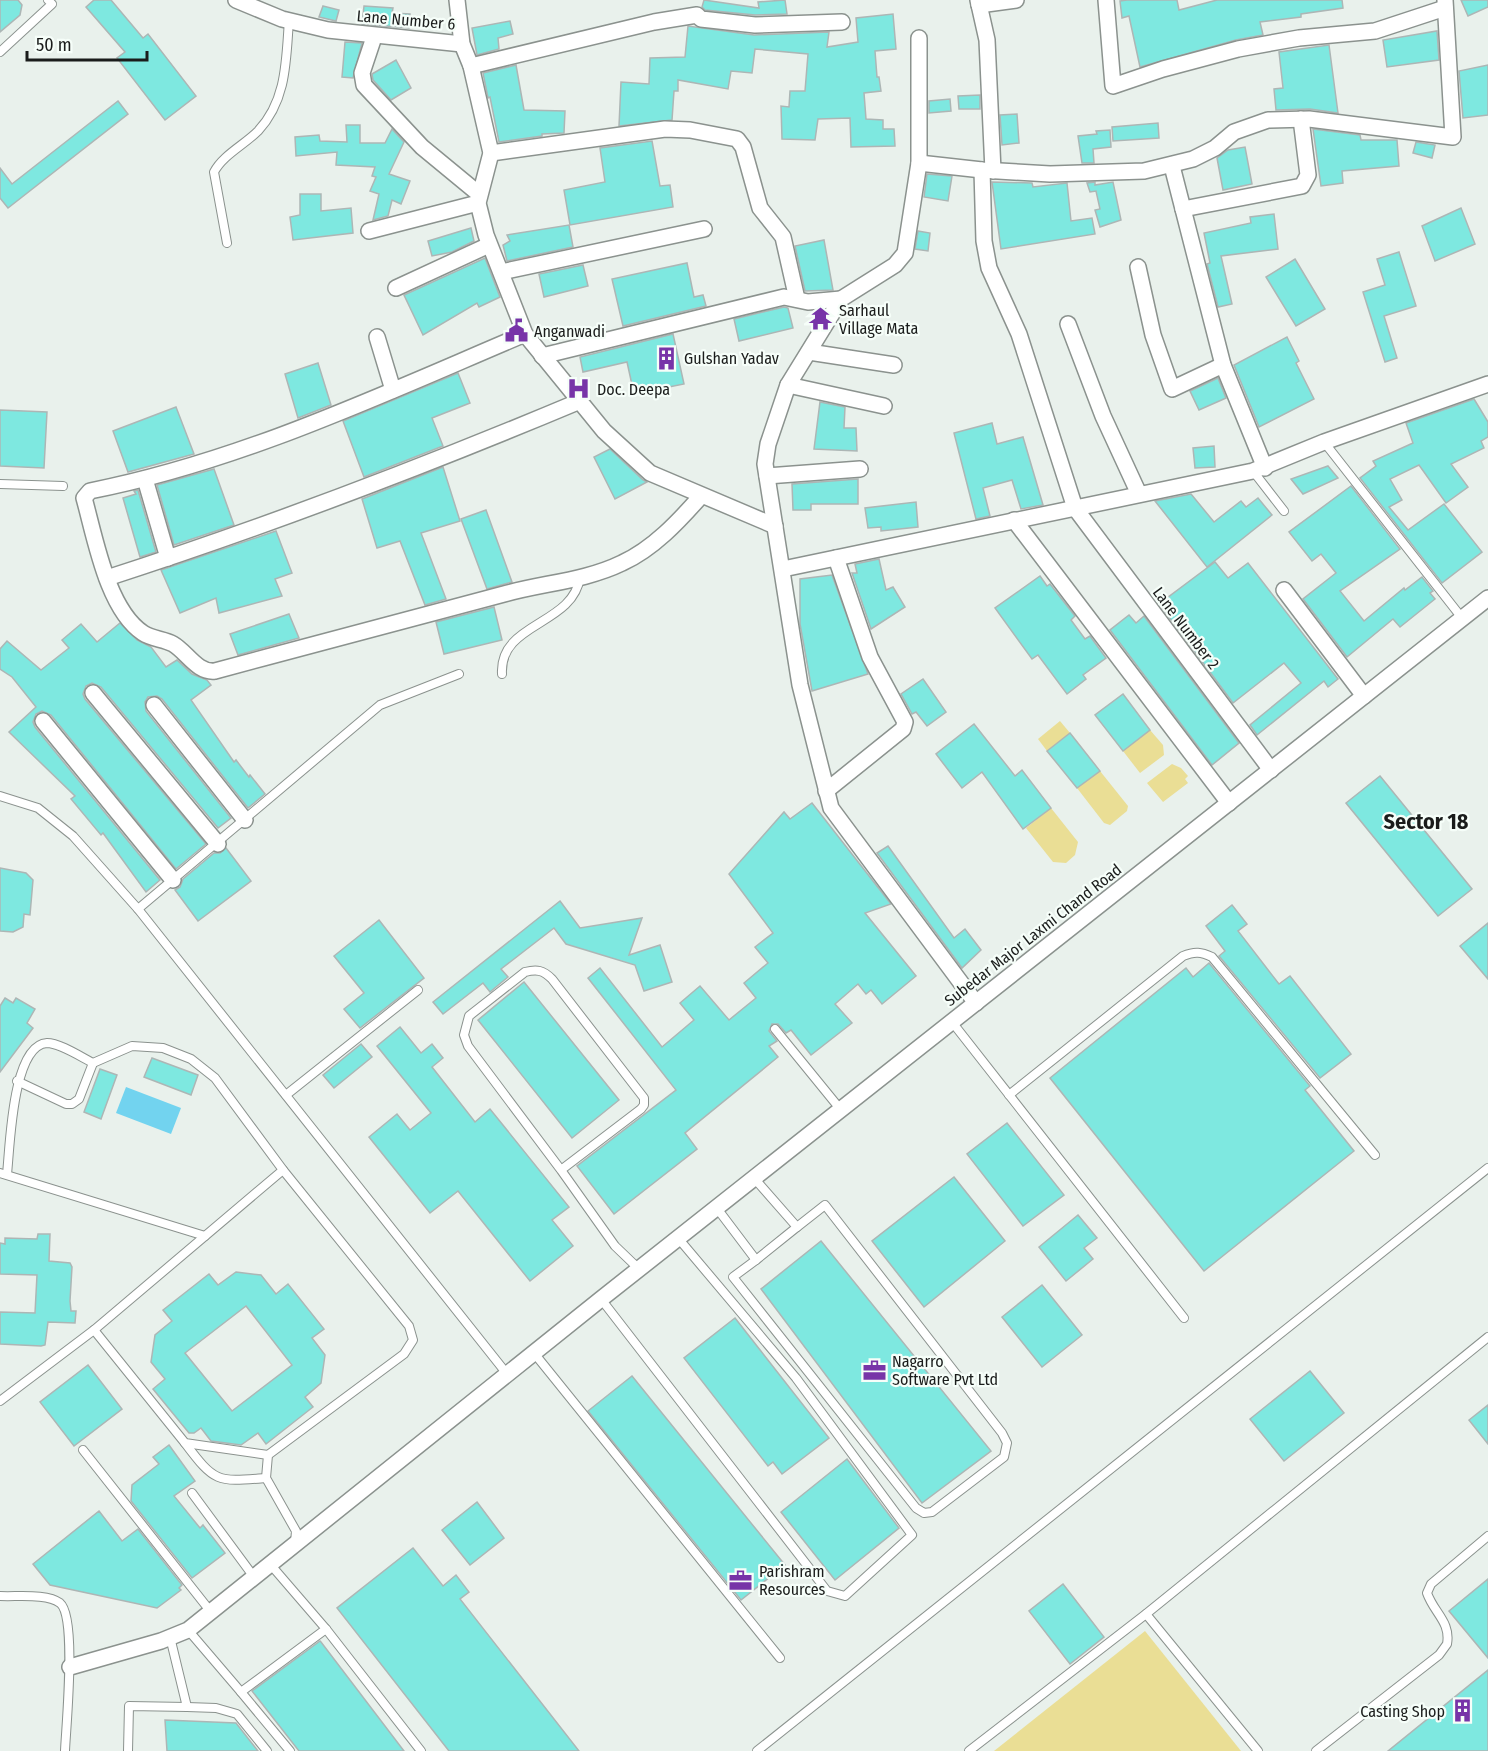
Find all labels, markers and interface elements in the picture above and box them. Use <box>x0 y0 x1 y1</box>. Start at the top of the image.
street label: Lane Number 6 <box>356 6 456 34</box>
scale bar <box>27 24 147 62</box>
text: 50 m <box>36 34 72 56</box>
place label: Sarhaul Village Mata <box>839 301 918 338</box>
temple icon: Sarhaul Village Mata <box>808 306 834 332</box>
public building icon: Anganwadi <box>503 318 529 344</box>
place label: Anganwadi <box>534 322 605 341</box>
building icon: Gulshan Yadav <box>653 345 679 371</box>
place label: Gulshan Yadav <box>684 349 779 368</box>
hospital icon: Doc. Deepa <box>566 376 592 402</box>
place label: Doc. Deepa <box>597 380 670 399</box>
street label: Lane Number 2 <box>1149 583 1223 673</box>
district label: Sector 18 <box>1384 808 1469 835</box>
street label: Subedar Major Laxmi Chand Road <box>941 860 1125 1010</box>
place label: Nagarro Software Pvt Ltd <box>892 1352 998 1389</box>
office icon: Nagarro Software Pvt Ltd <box>861 1357 887 1383</box>
place label: Parishram Resources <box>759 1562 826 1599</box>
office icon: Parishram Resources <box>728 1567 754 1593</box>
building icon: Casting Shop <box>1450 1698 1476 1724</box>
place label: Casting Shop <box>1360 1702 1445 1721</box>

